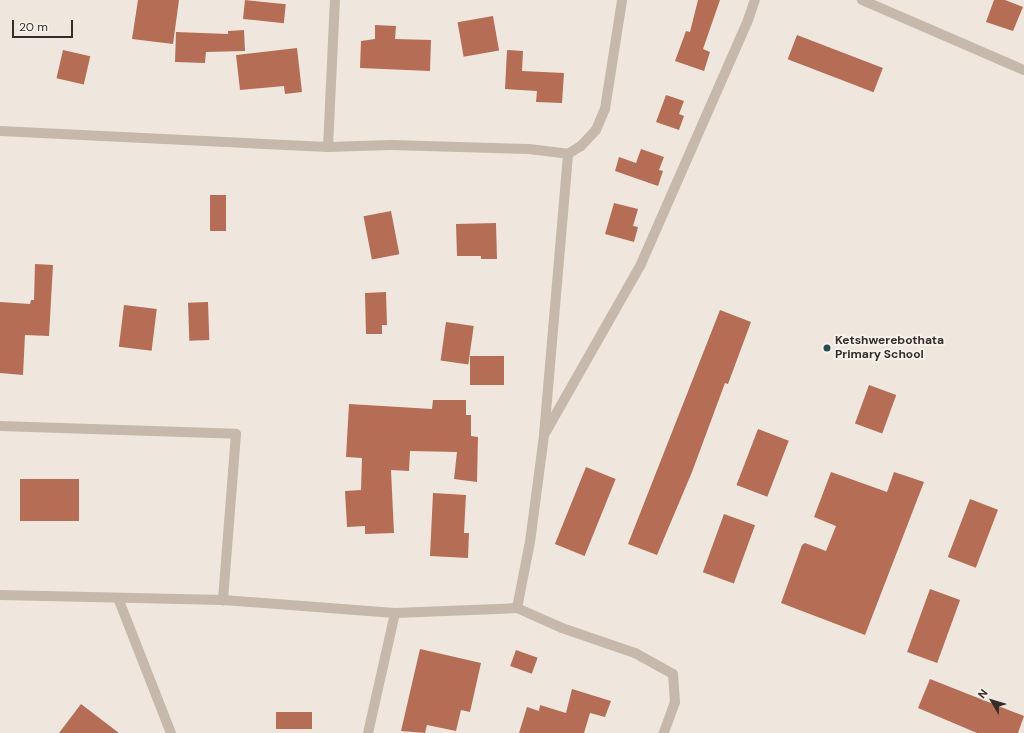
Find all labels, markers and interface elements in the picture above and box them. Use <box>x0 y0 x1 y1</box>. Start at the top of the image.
scale bar <box>14 12 75 38</box>
text: 20 m <box>19 19 48 35</box>
place label: Ketshwerebothata Primary School <box>835 334 944 362</box>
marker: Ketshwerebothata Primary School <box>822 343 832 353</box>
north arrow <box>972 681 1012 721</box>
text: N <box>975 686 991 701</box>

